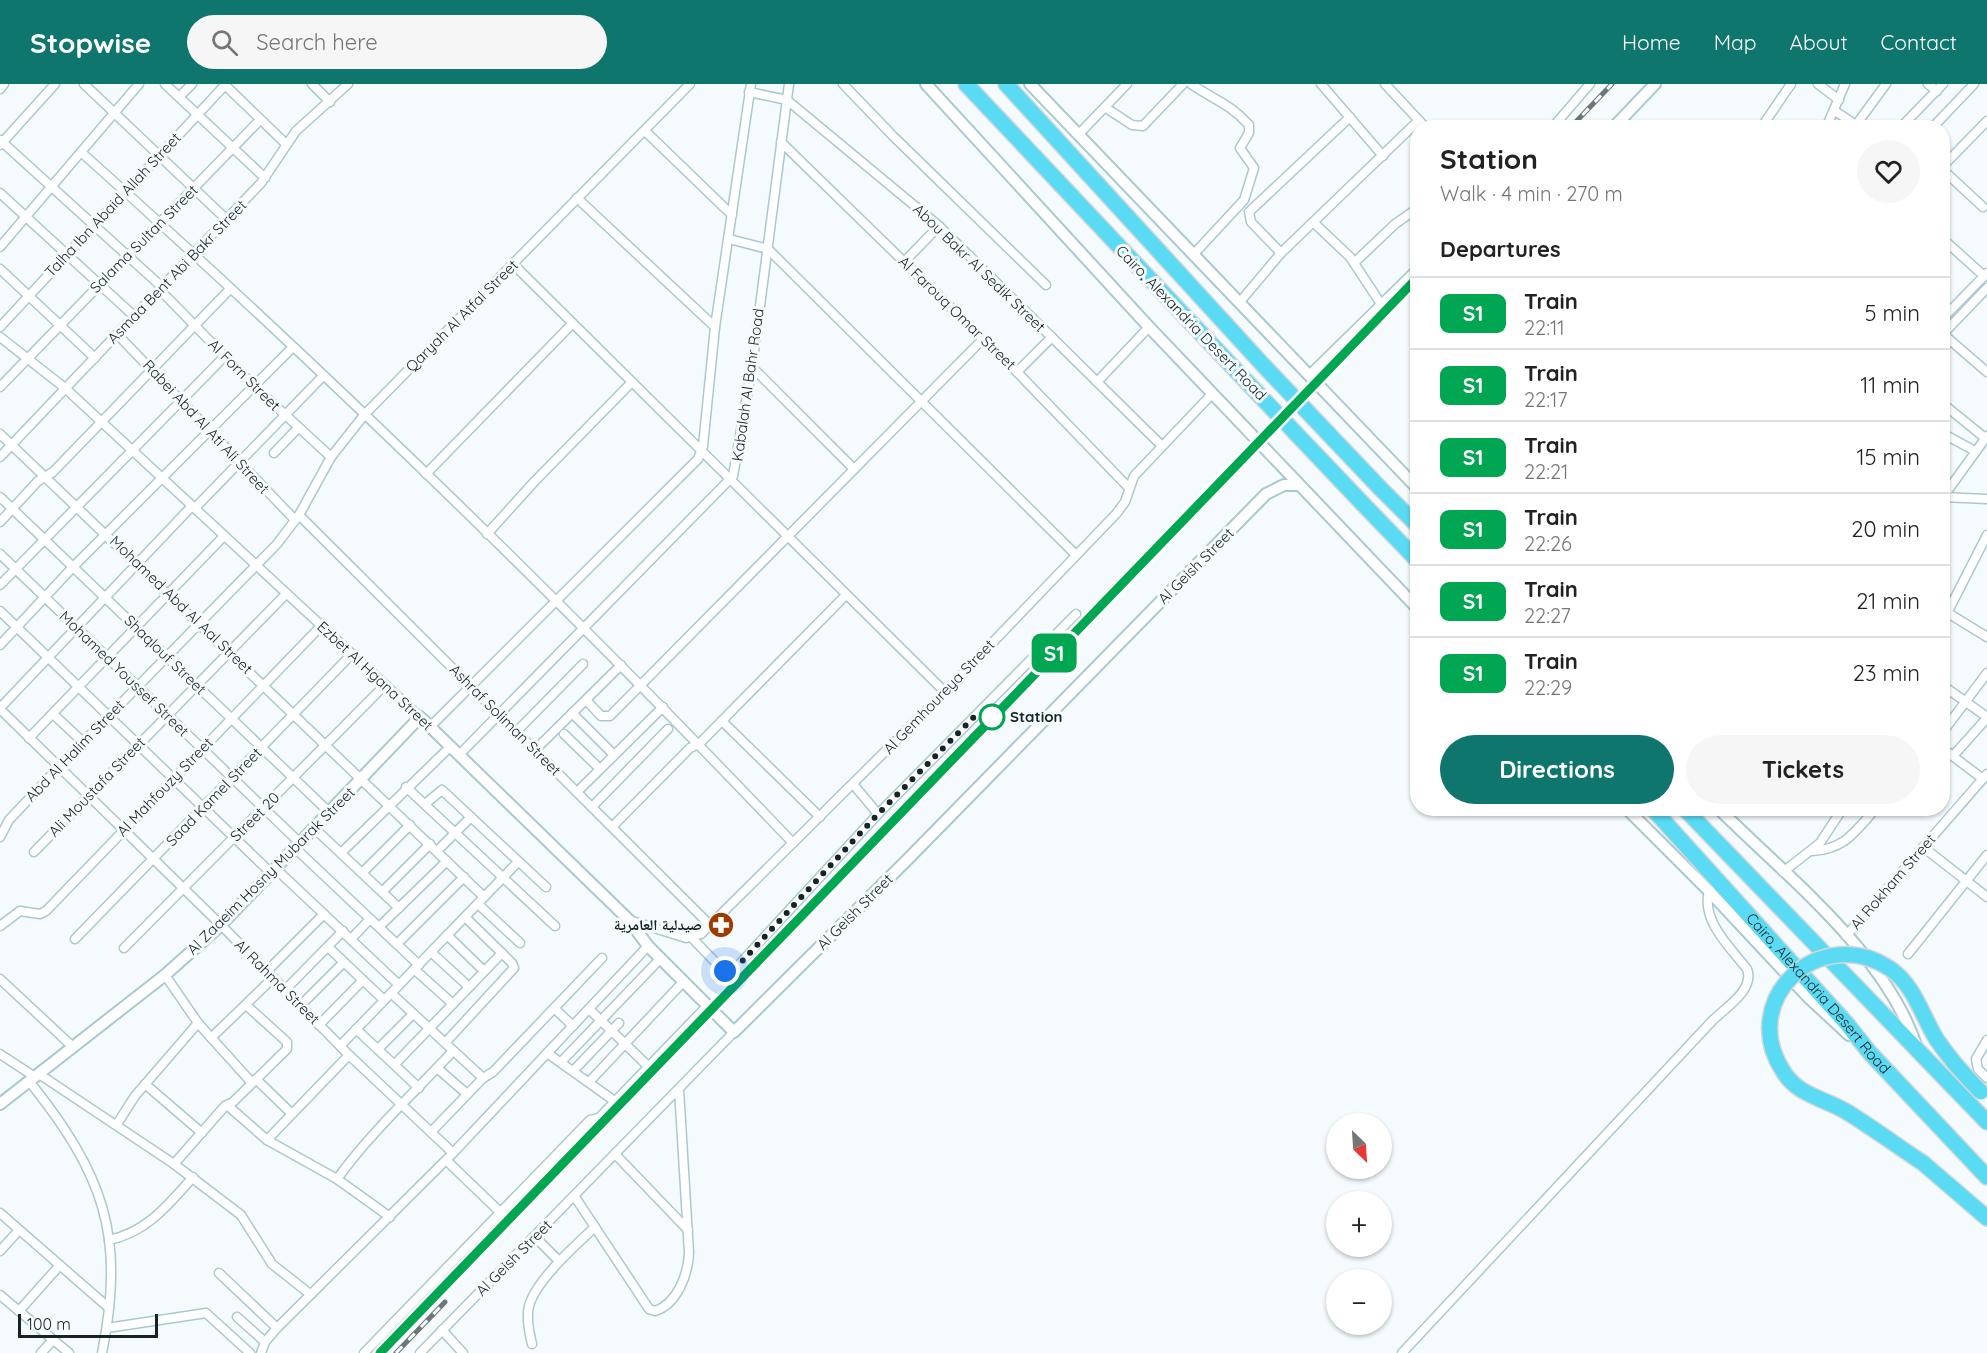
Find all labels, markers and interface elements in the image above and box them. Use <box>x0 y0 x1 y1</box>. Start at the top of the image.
search box <box>187 15 607 69</box>
text: Stopwise <box>30 25 151 60</box>
icon: search <box>208 26 241 59</box>
text: Search here <box>256 28 378 56</box>
text: Home <box>1622 29 1681 55</box>
text: Map <box>1714 29 1757 55</box>
text: About <box>1790 29 1848 55</box>
text: Contact <box>1881 29 1957 55</box>
street label: Talha Ibn Abaid Allah Street <box>41 128 185 281</box>
button: heart <box>1857 140 1920 203</box>
text: Station <box>1440 141 1538 176</box>
street label: Salama Sultan Street <box>86 181 202 297</box>
text: Walk · 4 min · 270 m <box>1440 181 1623 206</box>
street label: Asmaa Bent Abi Bakr Street <box>103 196 250 348</box>
street label: Abou Bakr Al Sedik Street <box>909 199 1050 336</box>
text: Departures <box>1440 235 1561 263</box>
street label: Cairo, Alexandria Desert Road <box>1112 241 1271 404</box>
street label: Al Farouq Omar Street <box>895 252 1020 374</box>
street label: Qaryah Al Atfal Street <box>401 255 522 376</box>
text: Train <box>1524 287 1578 315</box>
text: 5 min <box>1865 299 1920 327</box>
text: S1 <box>1463 300 1483 326</box>
street label: Kabalah Al Bahr Road <box>727 307 768 463</box>
text: 22:11 <box>1524 315 1565 340</box>
street label: Al Forn Street <box>204 335 284 415</box>
street label: Rabei Abd Al Ati Ali Street <box>139 356 274 498</box>
text: Train <box>1524 359 1578 387</box>
text: 11 min <box>1860 371 1920 399</box>
text: S1 <box>1463 372 1483 398</box>
text: 22:17 <box>1524 387 1568 412</box>
text: Train <box>1524 431 1578 459</box>
text: 15 min <box>1856 443 1920 471</box>
text: S1 <box>1463 444 1483 470</box>
text: 22:21 <box>1524 459 1568 484</box>
text: Train <box>1524 503 1578 531</box>
text: 20 min <box>1851 515 1920 543</box>
text: S1 <box>1463 516 1483 542</box>
street label: Al Geish Street <box>1154 524 1238 608</box>
street label: Mohamed Abd Al Aal Street <box>106 531 257 678</box>
text: 22:26 <box>1524 531 1572 556</box>
text: Train <box>1524 575 1578 603</box>
text: 21 min <box>1856 587 1920 615</box>
text: S1 <box>1463 588 1483 614</box>
text: 22:27 <box>1524 603 1571 628</box>
street label: Mohamed Youssef Street <box>56 607 193 741</box>
street label: Shaqlouf Street <box>120 611 210 698</box>
street label: Ezbet Al Hgana Street <box>313 617 437 734</box>
line badge: S1 <box>1027 634 1081 672</box>
street label: Al Gemhoureya Street <box>879 635 998 758</box>
text: S1 <box>1044 640 1064 666</box>
text: Train <box>1524 647 1578 675</box>
text: 23 min <box>1853 659 1920 687</box>
street label: Ashraf Soliman Street <box>446 660 565 779</box>
text: S1 <box>1463 660 1483 686</box>
text: 22:29 <box>1524 675 1572 700</box>
street label: Abd Al Halim Street <box>21 696 128 806</box>
marker: Station <box>979 704 1005 730</box>
place label: Station <box>1010 707 1063 726</box>
street label: Ali Moustafa Street <box>44 733 149 840</box>
street label: Al Mahfouzy Street <box>112 733 217 840</box>
button: Directions <box>1440 735 1674 804</box>
button: Tickets <box>1686 735 1920 804</box>
street label: Saad Kamel Street <box>162 743 266 850</box>
street label: Al Zaaeim Hosny Mubarak Street <box>183 783 359 959</box>
street label: Street 20 <box>226 788 283 845</box>
street label: Al Rokham Street <box>1846 830 1939 933</box>
street label: Al Geish Street <box>813 870 897 954</box>
street label: Cairo, Alexandria Desert Road <box>1742 909 1895 1078</box>
pharmacy icon: صيدلية العامرية <box>706 910 736 940</box>
place label: صيدلية العامرية <box>614 915 702 934</box>
street label: Al Rahma Street <box>231 935 324 1028</box>
your location <box>710 956 740 986</box>
north arrow <box>1326 1113 1392 1179</box>
map controls <box>1326 1113 1392 1335</box>
button: + <box>1326 1191 1392 1257</box>
street label: Al Geish Street <box>472 1216 556 1300</box>
button: − <box>1326 1269 1392 1335</box>
scale bar <box>18 1311 158 1338</box>
text: 100 m <box>27 1314 71 1334</box>

